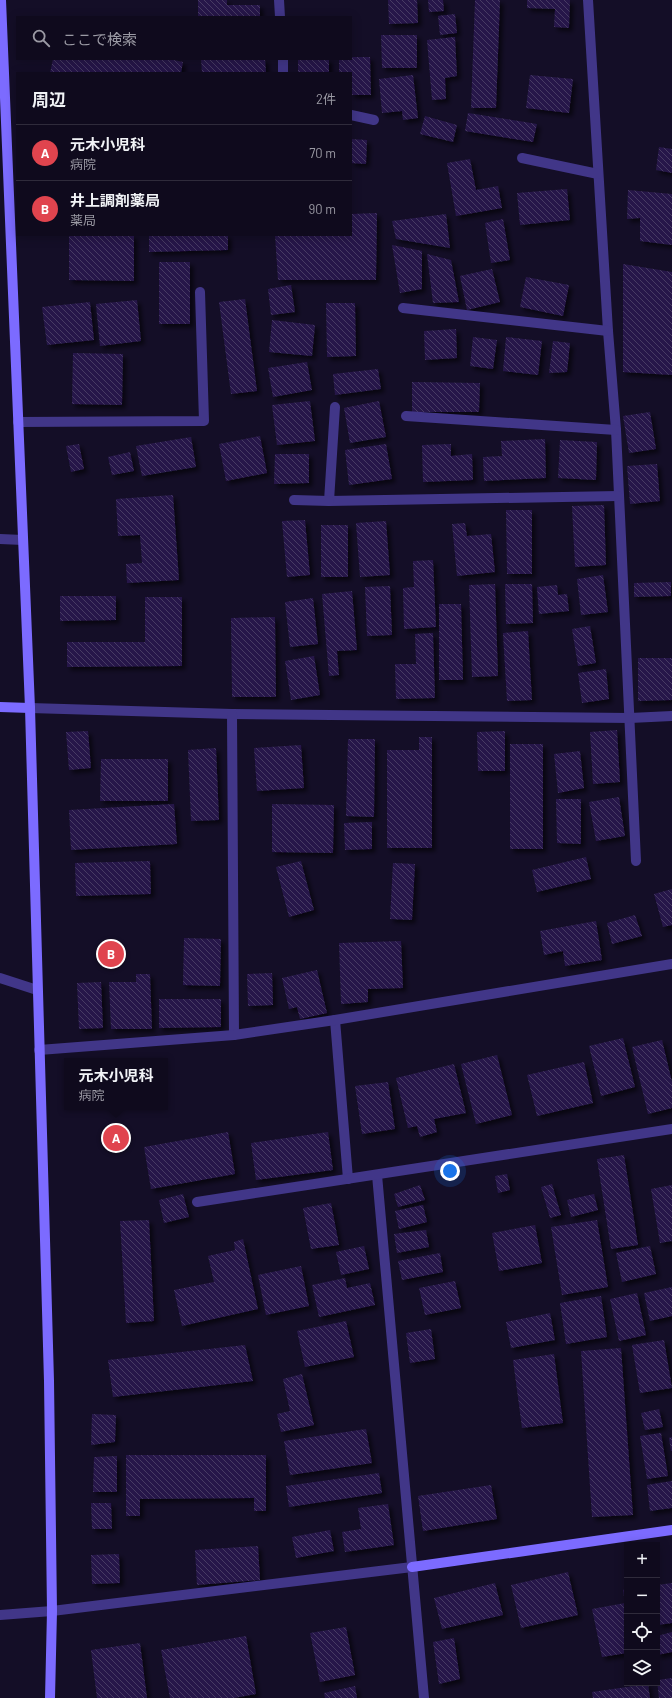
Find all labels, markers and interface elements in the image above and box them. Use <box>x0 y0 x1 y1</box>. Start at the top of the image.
search box <box>16 16 352 60</box>
icon: search <box>30 27 52 49</box>
text: ここで検索 <box>62 30 137 48</box>
text: 周辺 <box>32 89 66 109</box>
text: 2件 <box>316 91 336 107</box>
text: 元木小児科 <box>70 135 145 153</box>
text: A <box>41 145 49 161</box>
text: 70 m <box>309 145 336 161</box>
text: 病院 <box>70 156 96 172</box>
text: 井上調剤薬局 <box>70 191 160 209</box>
text: B <box>41 201 49 217</box>
text: 90 m <box>309 201 336 217</box>
text: 薬局 <box>70 212 96 228</box>
pin: B <box>98 939 124 969</box>
popup <box>64 1058 168 1110</box>
text: 元木小児科 <box>78 1066 154 1084</box>
text: 病院 <box>78 1087 105 1103</box>
pin: A <box>103 1123 129 1153</box>
your location <box>440 1161 460 1181</box>
map controls <box>624 1542 660 1686</box>
button: + <box>624 1542 660 1578</box>
button: − <box>624 1578 660 1614</box>
button: locate <box>624 1614 660 1650</box>
button: layers <box>624 1650 660 1686</box>

